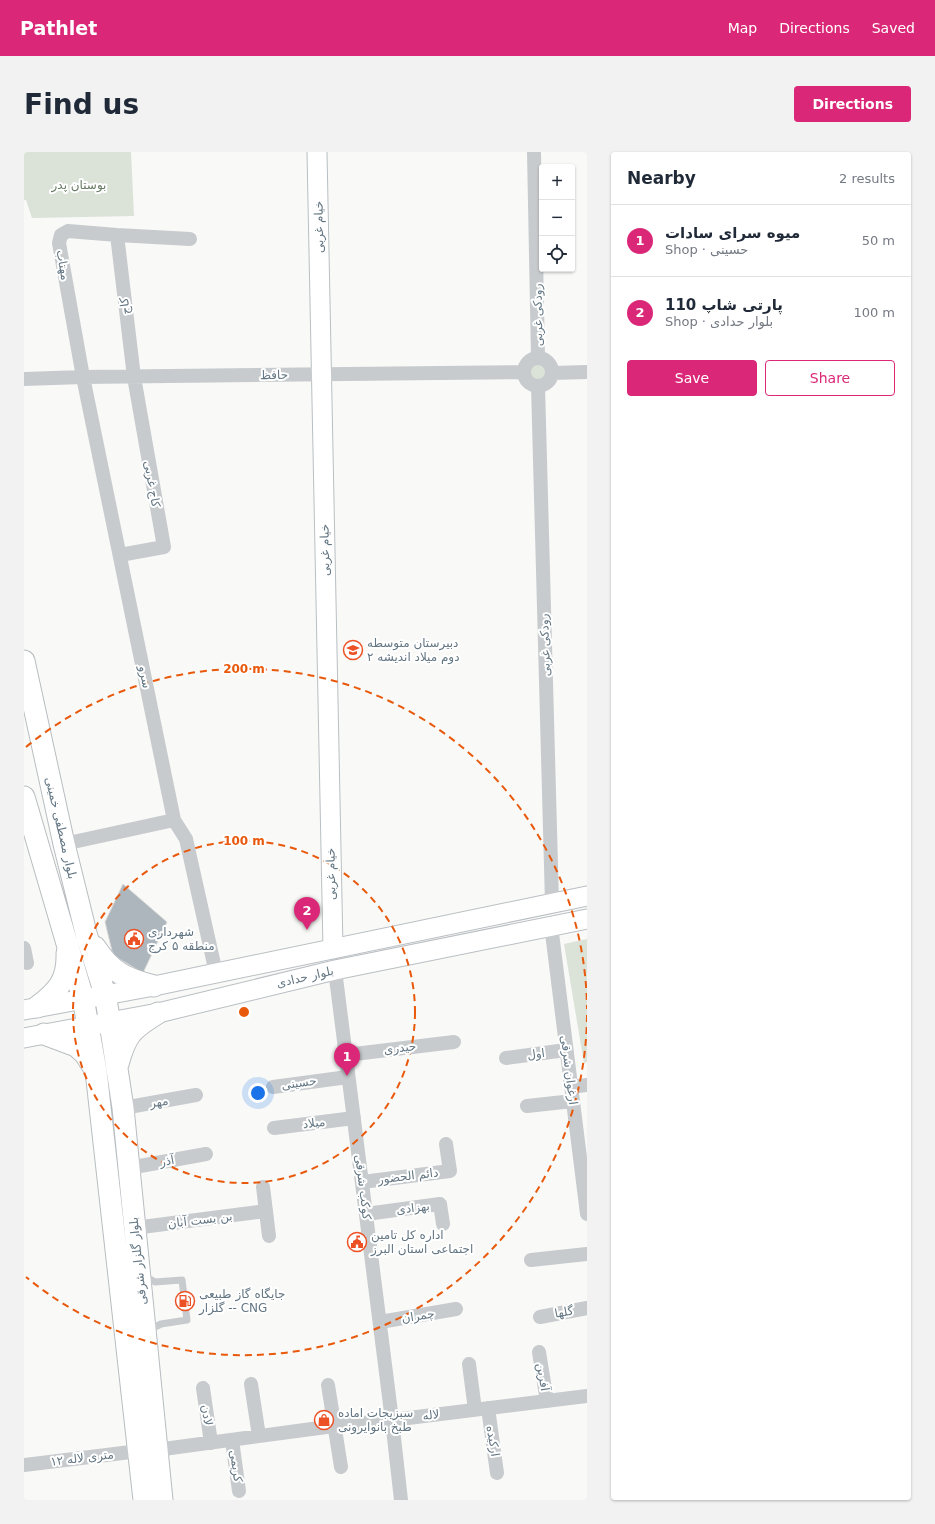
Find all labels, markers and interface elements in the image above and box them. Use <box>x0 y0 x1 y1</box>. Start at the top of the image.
text: Pathlet <box>20 17 97 39</box>
text: Map <box>728 20 757 36</box>
text: Directions <box>779 20 850 36</box>
text: Saved <box>872 20 915 36</box>
button: Directions <box>794 86 911 122</box>
text: Find us <box>24 88 139 121</box>
map controls <box>539 164 575 272</box>
button: + <box>539 164 575 200</box>
text: Nearby <box>627 168 696 188</box>
text: 2 results <box>839 171 895 186</box>
park label: بوستان پدر <box>51 178 106 193</box>
button: − <box>539 200 575 236</box>
street label: خیام غربی <box>312 201 327 253</box>
text: میوه سرای سادات <box>665 224 800 242</box>
text: 1 <box>635 233 645 248</box>
text: 50 m <box>862 233 895 248</box>
button: locate <box>539 236 575 272</box>
text: Shop · حسینی <box>665 242 748 257</box>
street label: مهتاب <box>53 249 73 281</box>
street label: رودکی غربی <box>530 283 547 346</box>
street label: کاج <box>117 296 133 315</box>
text: پارتی شاپ 110 <box>665 296 783 314</box>
text: 2 <box>635 305 645 320</box>
text: 100 m <box>853 305 895 320</box>
text: Shop · بلوار حدادی <box>665 314 773 329</box>
button: Save <box>627 360 757 396</box>
button: Share <box>765 360 895 396</box>
street label: حافظ <box>260 368 288 382</box>
street label: کاج غربی <box>140 460 163 509</box>
street label: خیام غربی <box>318 524 333 576</box>
street label: رودکی غربی <box>537 613 554 677</box>
place label: دبیرستان متوسطه دوم میلاد اندیشه ۲ <box>367 636 459 665</box>
school or university icon: دبیرستان متوسطه دوم میلاد اندیشه ۲ <box>342 639 364 661</box>
text: 200 m <box>223 662 265 676</box>
street label: سرو <box>135 664 154 690</box>
street label: بلوار مصطفی خمینی <box>41 775 80 881</box>
text: 100 m <box>223 834 265 848</box>
street label: خیام غربی <box>324 848 339 900</box>
pin: 2 <box>294 897 320 930</box>
place label: شهرداری منطقه ۵ کرج <box>148 925 215 954</box>
public building icon: شهرداری منطقه ۵ کرج <box>123 928 145 950</box>
street label: بلوار حدادی <box>275 964 335 991</box>
centre of rings <box>237 1005 251 1019</box>
street label: ارغوان شرقی <box>557 1034 580 1106</box>
street label: حیدری <box>383 1039 417 1058</box>
pin: 1 <box>334 1043 360 1076</box>
street label: اول <box>526 1046 546 1063</box>
street label: حسینی <box>281 1074 317 1092</box>
your location <box>248 1083 268 1103</box>
street label: مهر <box>148 1093 170 1112</box>
street label: میلاد <box>302 1115 326 1131</box>
street label: آذر <box>157 1152 176 1170</box>
street label: کوکب شرقی <box>351 1154 374 1221</box>
street label: دائم الحضور <box>376 1165 439 1188</box>
street label: بهزادی <box>395 1199 431 1218</box>
street label: بن بست آبان <box>167 1208 233 1232</box>
street label: بلوار گلزار شرقی <box>126 1216 151 1306</box>
place label: اداره کل تامین اجتماعی استان البرز <box>370 1228 473 1257</box>
public building icon: اداره کل تامین اجتماعی استان البرز <box>346 1231 368 1253</box>
place label: جایگاه گاز طبیعی گلزار -- CNG <box>198 1287 285 1316</box>
fuel station icon: جایگاه گاز طبیعی گلزار -- CNG <box>174 1290 196 1312</box>
street label: گلها <box>553 1303 575 1321</box>
street label: چمران <box>401 1306 436 1326</box>
street label: آفرین <box>533 1362 553 1393</box>
street label: لادن <box>199 1404 215 1426</box>
place label: سبزیجات اماده طبخ بانوایرونی <box>338 1406 413 1435</box>
street label: لاله <box>422 1407 440 1423</box>
shop icon: سبزیجات اماده طبخ بانوایرونی <box>313 1409 335 1431</box>
street label: ارکیده <box>483 1425 502 1458</box>
street label: ۱۲ متری لاله <box>50 1447 115 1470</box>
street label: کریمی <box>226 1449 245 1484</box>

